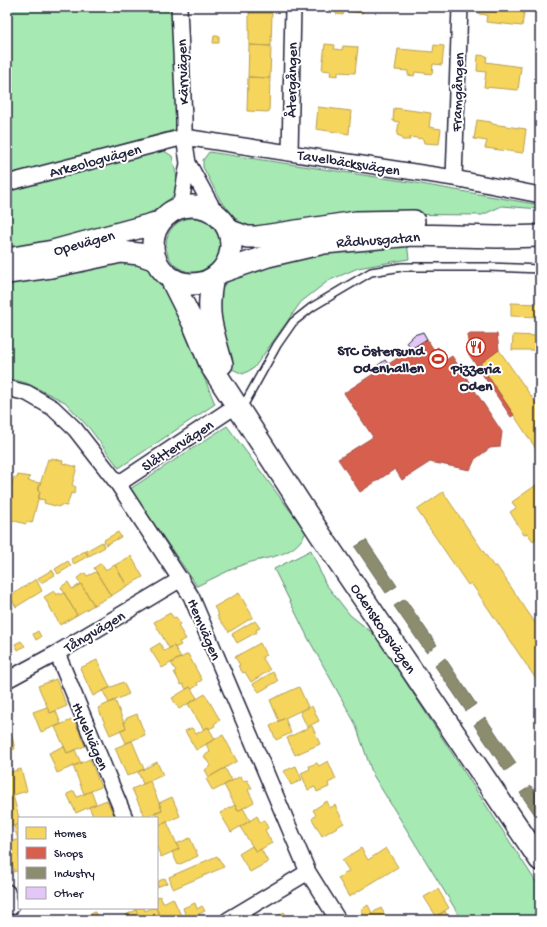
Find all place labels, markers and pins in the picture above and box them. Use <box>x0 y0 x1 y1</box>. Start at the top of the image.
restaurant icon: Pizzeria Oden <box>465 336 487 358</box>
place label: STC Östersund Odenhallen <box>337 343 426 378</box>
sports icon: STC Östersund Odenhallen <box>427 348 449 370</box>
place label: Pizzeria Oden <box>450 361 501 396</box>

